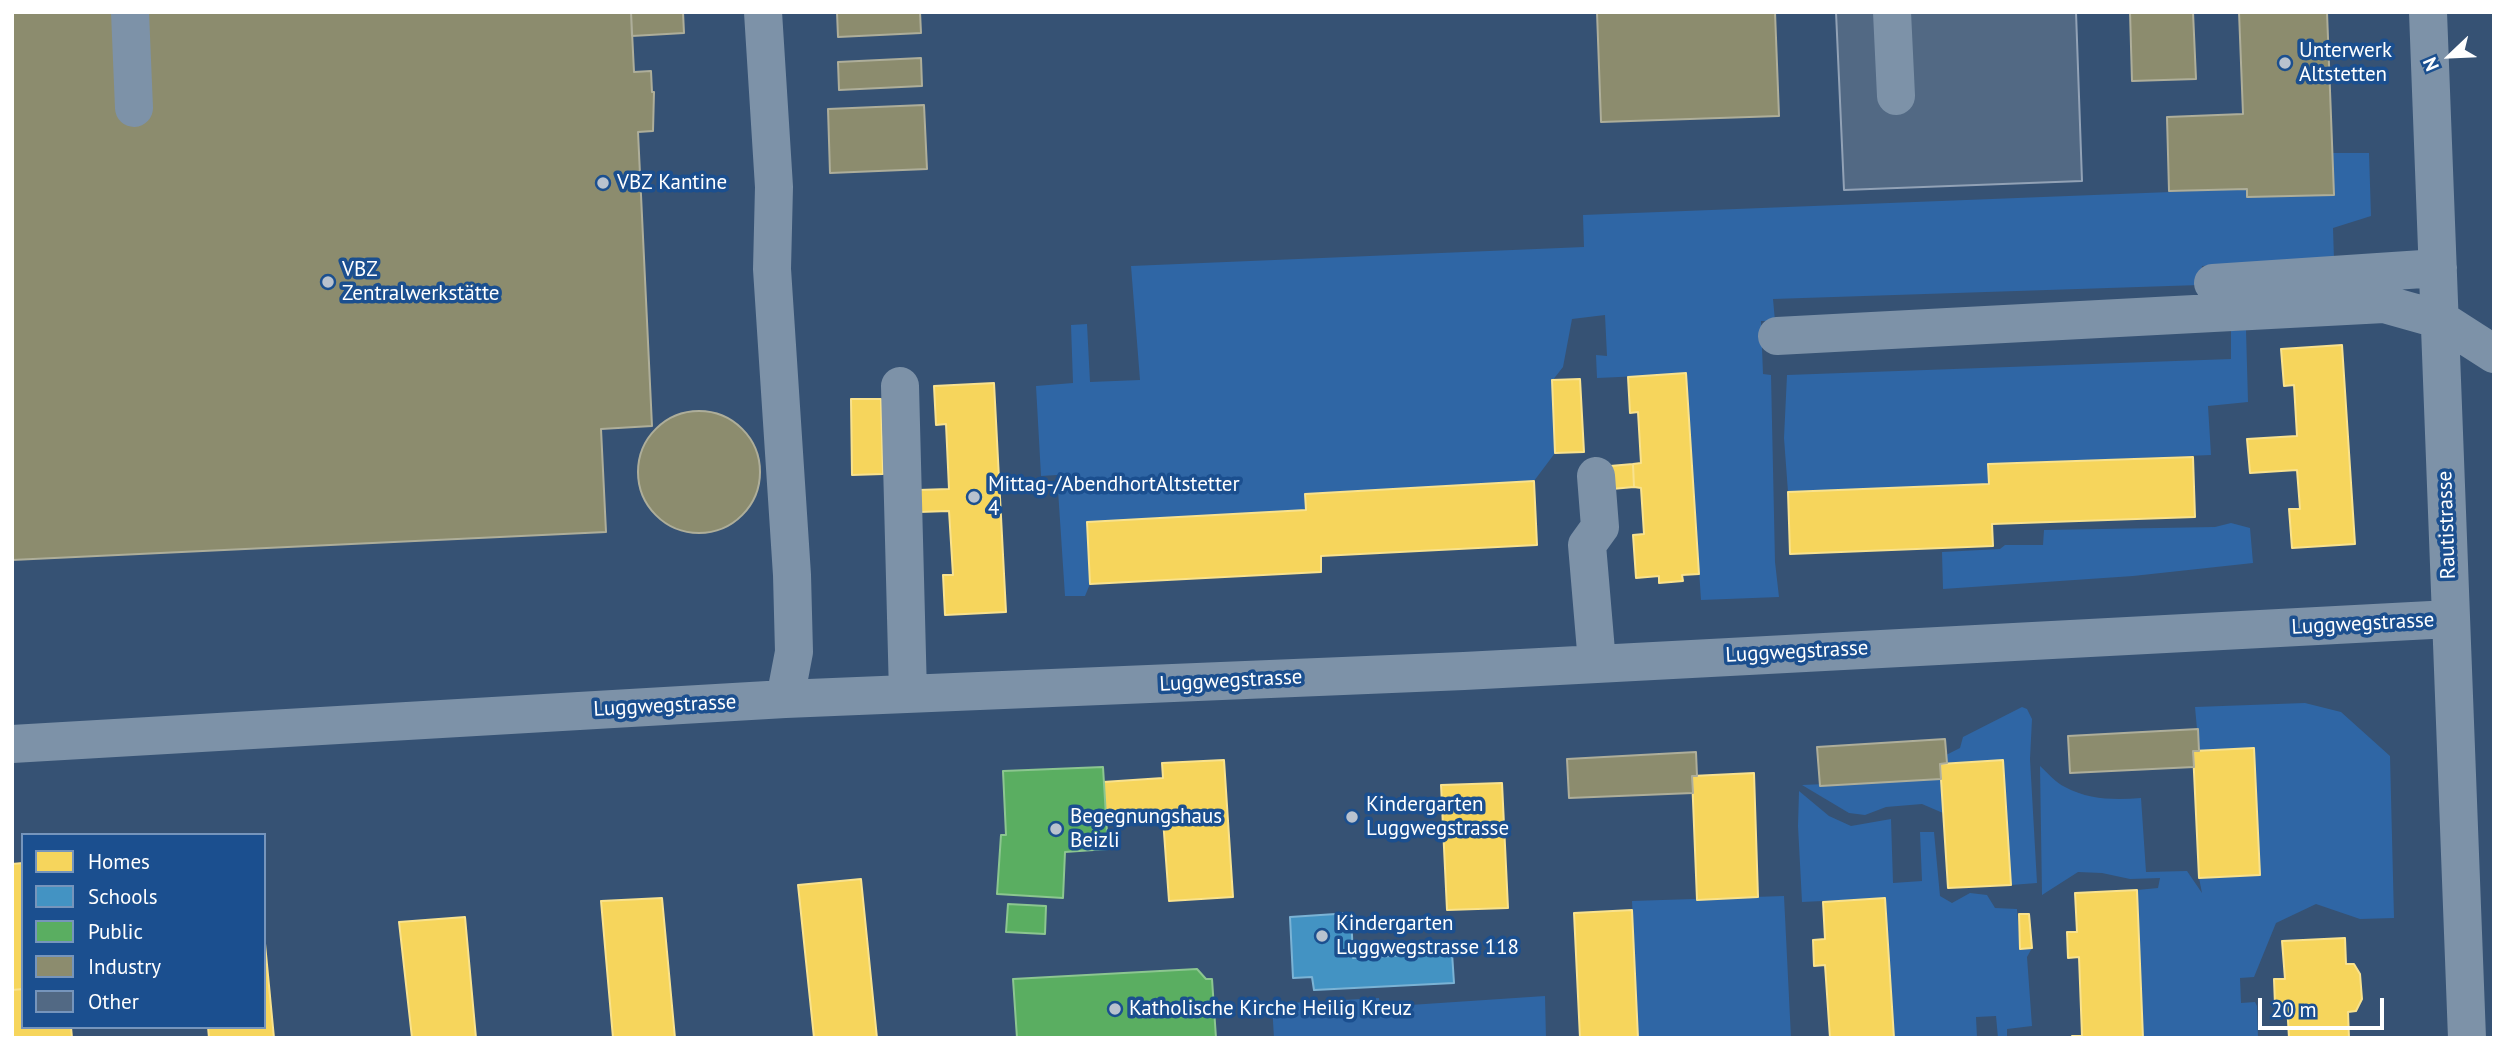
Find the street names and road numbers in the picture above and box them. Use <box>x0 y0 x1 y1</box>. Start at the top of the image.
street label: Rautistrasse <box>2433 470 2461 580</box>
street label: Luggwegstrasse <box>2291 608 2435 640</box>
street label: Luggwegstrasse <box>1725 636 1869 668</box>
street label: Luggwegstrasse <box>1159 665 1303 697</box>
street label: Luggwegstrasse <box>593 690 737 722</box>

